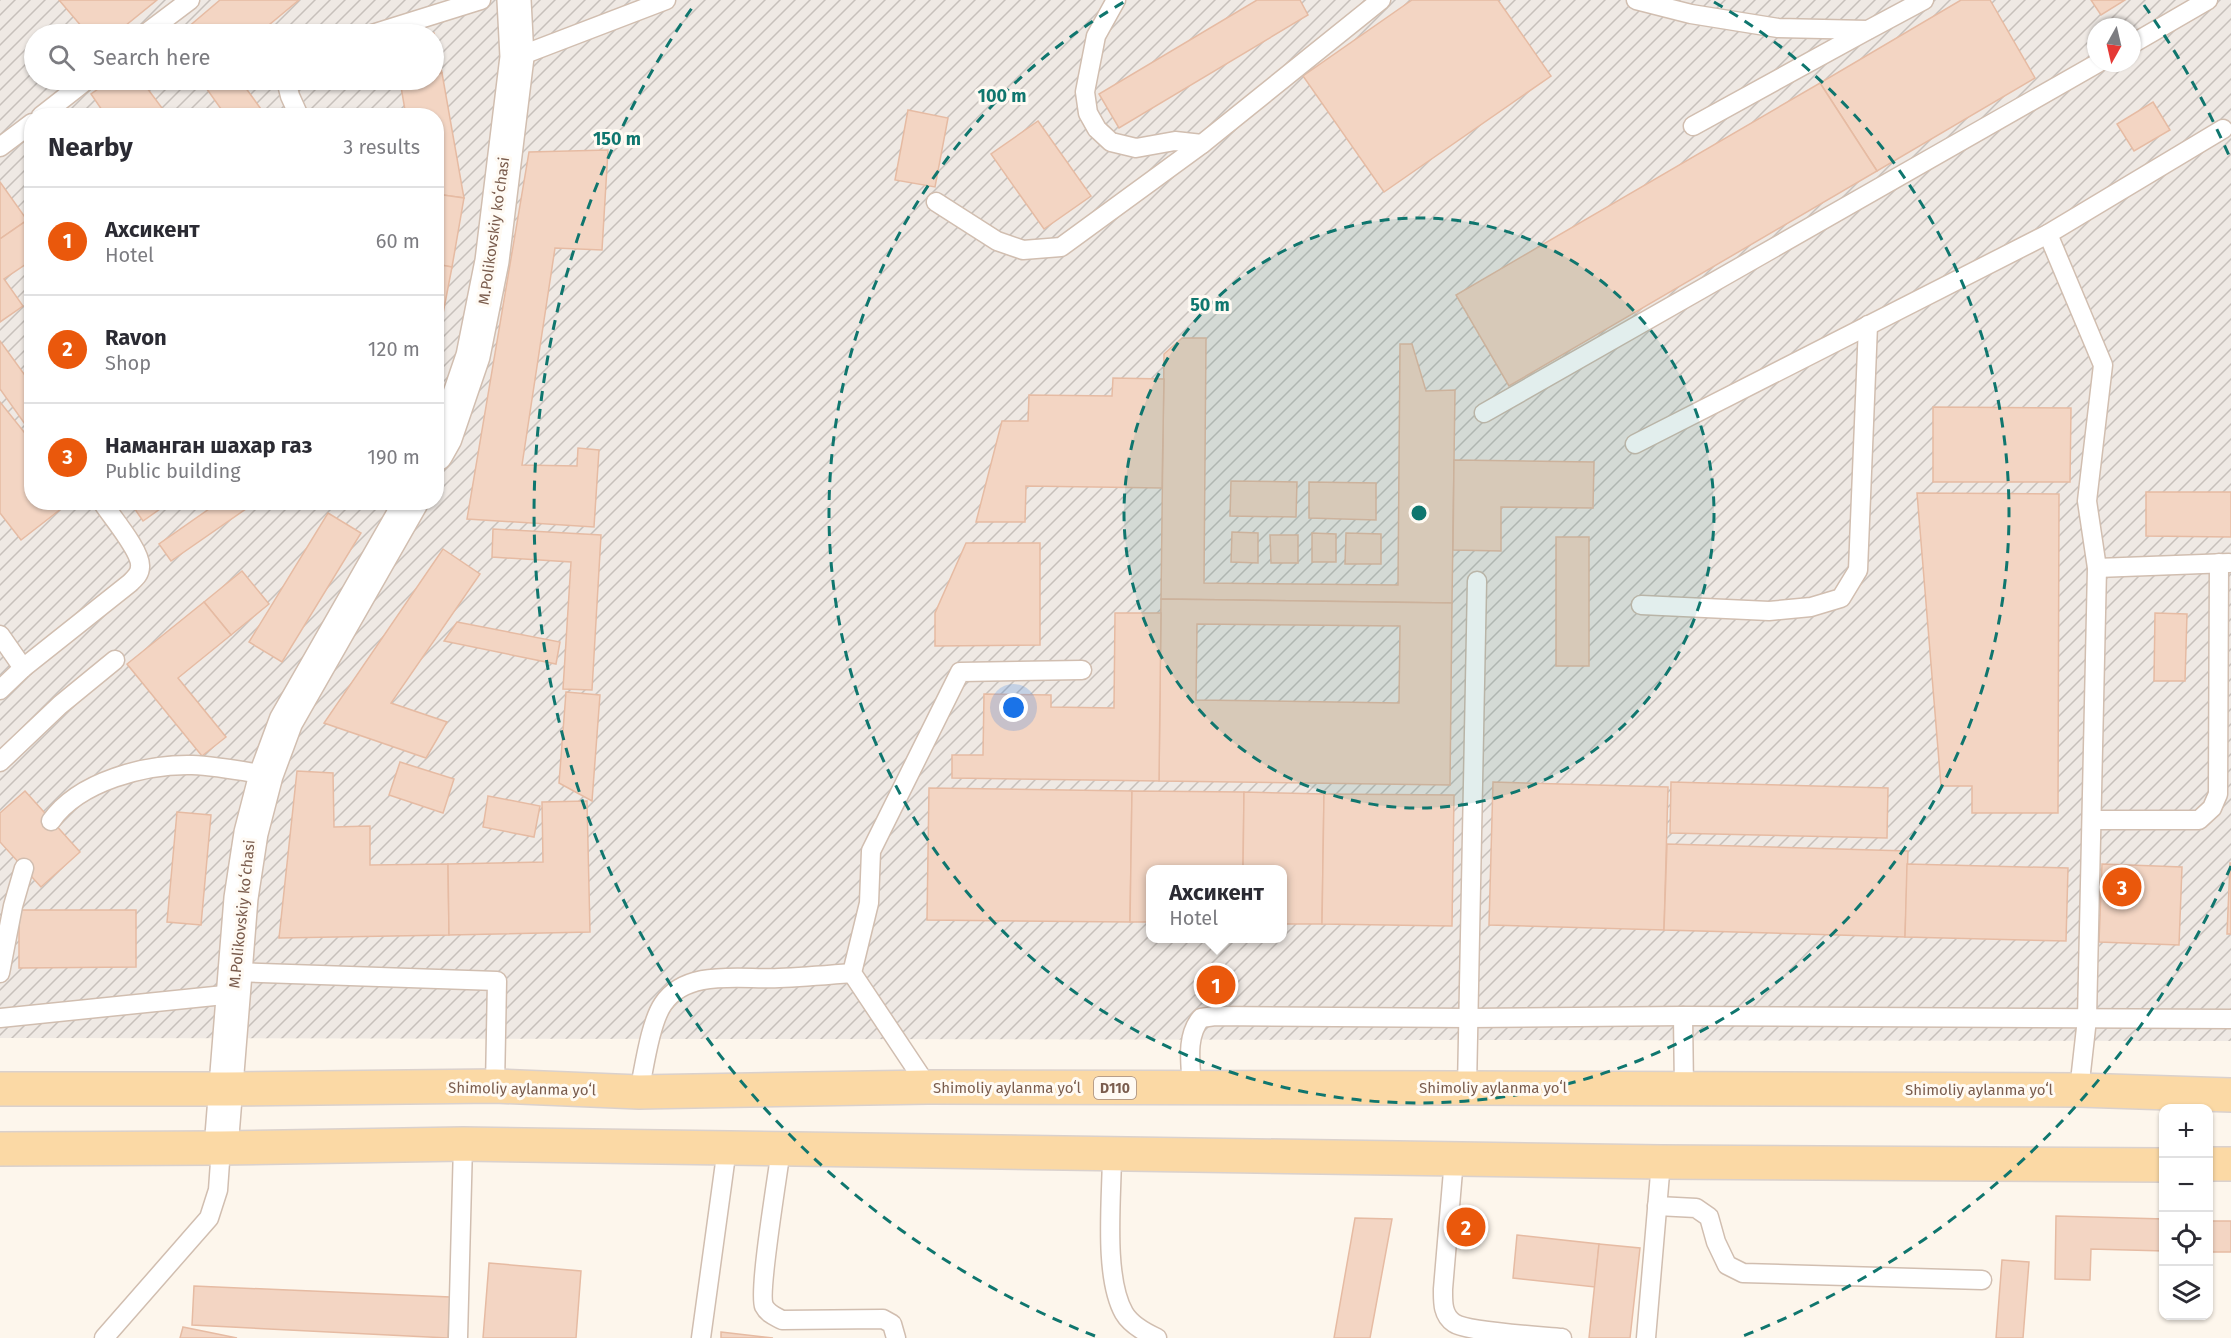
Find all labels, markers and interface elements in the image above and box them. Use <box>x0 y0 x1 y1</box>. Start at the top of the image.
north arrow <box>2087 18 2141 72</box>
search box <box>24 24 444 90</box>
icon: search <box>45 41 78 74</box>
text: Search here <box>93 44 211 71</box>
text: 100 m <box>978 85 1026 107</box>
text: 150 m <box>593 128 641 150</box>
text: Nearby <box>48 132 133 163</box>
text: 3 results <box>343 135 420 159</box>
street label: M.Polikovskiy koʻchasi <box>475 156 513 306</box>
text: Ахсикент <box>105 216 200 243</box>
text: 1 <box>63 229 72 253</box>
text: 60 m <box>376 229 420 253</box>
text: Hotel <box>105 243 154 267</box>
text: 50 m <box>1190 294 1230 316</box>
text: Ravon <box>105 324 167 351</box>
text: 2 <box>62 337 73 361</box>
text: 120 m <box>368 337 420 361</box>
text: Shop <box>105 351 151 375</box>
text: Наманган шахар газ <box>105 432 313 459</box>
text: 3 <box>62 445 73 469</box>
text: 190 m <box>367 445 420 469</box>
text: Public building <box>105 459 241 483</box>
centre of rings <box>1409 503 1429 523</box>
your location <box>999 693 1028 722</box>
street label: M.Polikovskiy koʻchasi <box>225 839 259 989</box>
pin: 3 <box>2102 864 2142 910</box>
popup <box>1146 865 1287 943</box>
text: Ахсикент <box>1169 879 1264 906</box>
text: Hotel <box>1169 906 1218 930</box>
pin: 1 <box>1196 962 1236 1008</box>
road number: D110 <box>1094 1077 1136 1099</box>
street label: Shimoliy aylanma yoʻl <box>448 1079 597 1099</box>
street label: Shimoliy aylanma yoʻl <box>933 1079 1082 1097</box>
street label: Shimoliy aylanma yoʻl <box>1419 1079 1568 1097</box>
street label: Shimoliy aylanma yoʻl <box>1905 1081 2054 1099</box>
map controls <box>2159 1104 2213 1320</box>
button: + <box>2159 1104 2213 1158</box>
button: − <box>2159 1158 2213 1212</box>
pin: 2 <box>1446 1204 1486 1250</box>
button: locate <box>2159 1212 2213 1266</box>
button: layers <box>2159 1266 2213 1320</box>

